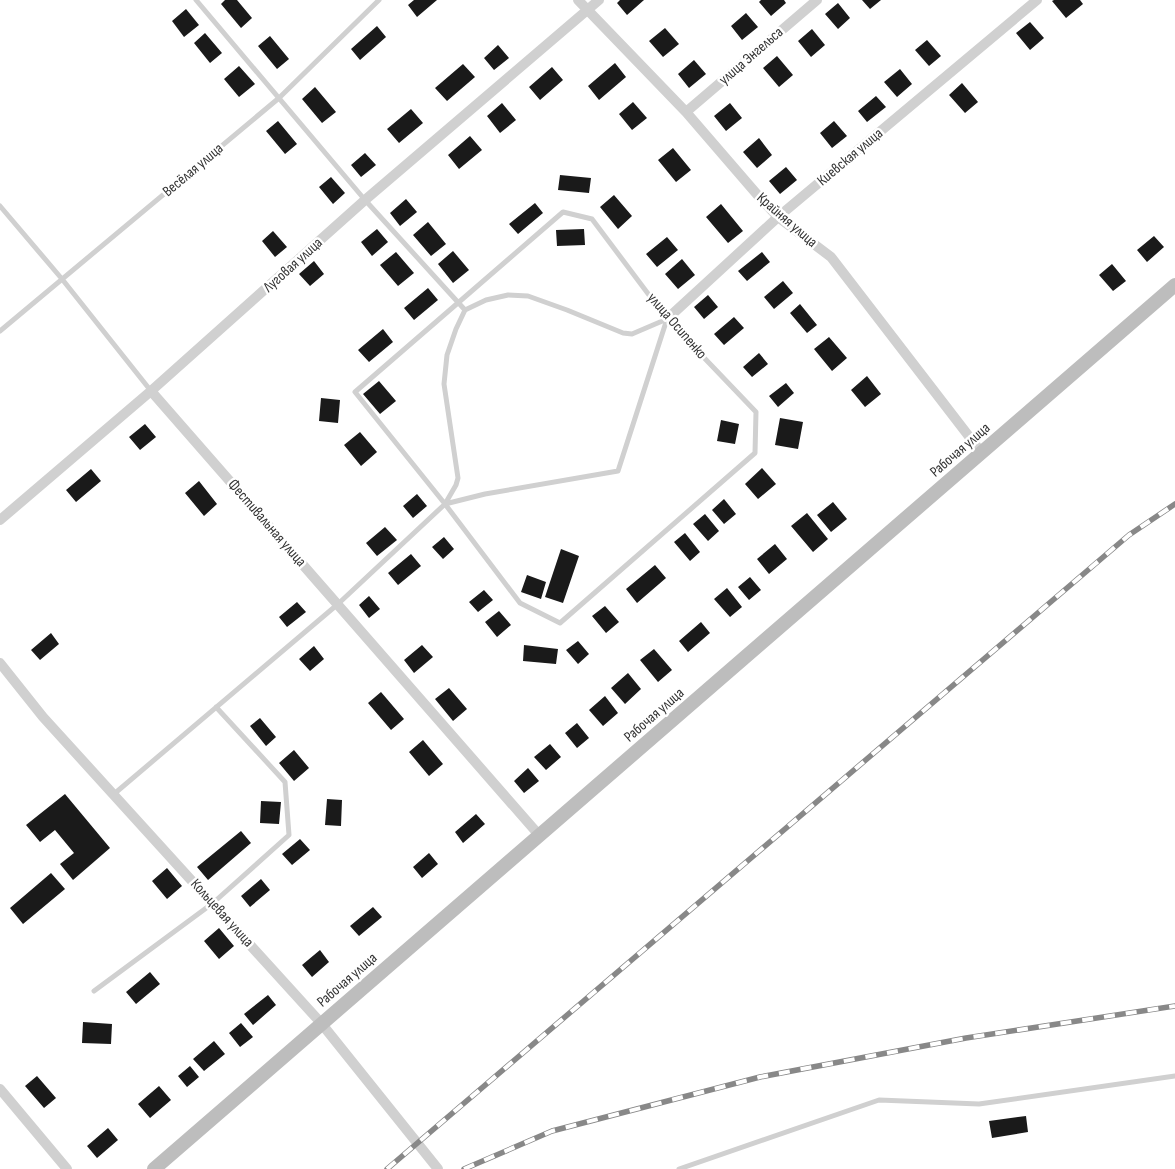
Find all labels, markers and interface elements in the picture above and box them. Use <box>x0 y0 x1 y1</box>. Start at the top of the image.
street label: улица Энгельса <box>715 23 787 89</box>
street label: Киевская улица <box>813 124 887 190</box>
street label: Весёлая улица <box>159 139 227 201</box>
street label: Крайняя улица <box>753 188 822 252</box>
street label: Луговая улица <box>259 233 327 297</box>
street label: улица Осипенко <box>643 289 711 363</box>
street label: Рабочая улица <box>926 419 994 481</box>
street label: Фестивальная улица <box>224 475 310 571</box>
street label: Рабочая улица <box>620 684 688 746</box>
street label: Кольцевая улица <box>186 875 258 951</box>
street label: Рабочая улица <box>313 949 381 1011</box>

